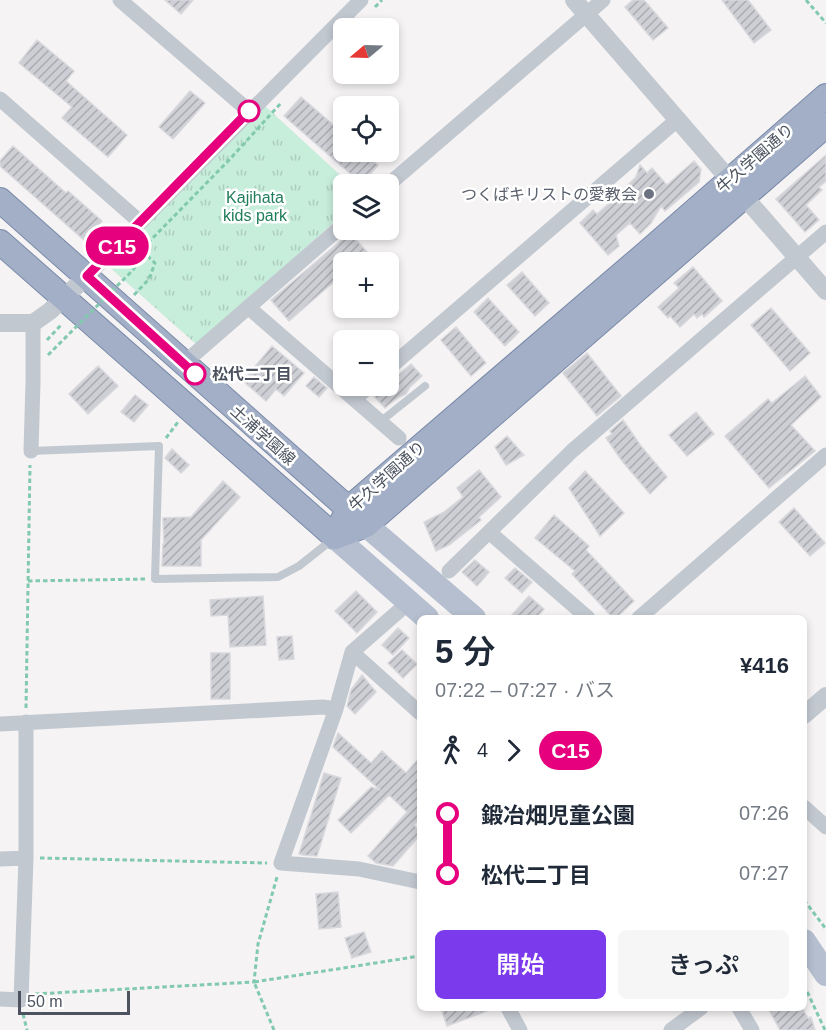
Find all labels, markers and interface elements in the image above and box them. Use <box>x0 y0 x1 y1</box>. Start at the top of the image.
north arrow <box>333 18 399 84</box>
map controls <box>333 18 399 396</box>
button: locate <box>333 96 399 162</box>
unlabelled marker <box>238 100 260 122</box>
street label: 牛久学園通り <box>713 120 797 196</box>
button: layers <box>333 174 399 240</box>
place label: つくばキリストの愛教会 <box>461 186 637 203</box>
marker: つくばキリストの愛教会 <box>642 187 656 201</box>
park label: Kajihata kids park <box>223 189 288 224</box>
line badge: C15 <box>82 226 152 266</box>
text: C15 <box>98 235 136 258</box>
button: + <box>333 252 399 318</box>
button: − <box>333 330 399 396</box>
marker: 松代二丁目 <box>184 363 206 385</box>
place label: 松代二丁目 <box>212 365 292 383</box>
street label: 土浦学園線 <box>228 402 298 468</box>
street label: 牛久学園通り <box>346 438 428 514</box>
text: 5 分 <box>435 633 496 670</box>
text: ¥416 <box>740 653 789 678</box>
text: 07:22 – 07:27 · バス <box>435 679 615 701</box>
icon: walk <box>435 734 468 767</box>
icon: forward <box>497 734 530 767</box>
text: 4 <box>477 739 488 761</box>
text: C15 <box>551 739 590 762</box>
text: 07:26 <box>739 802 789 824</box>
text: 鍛冶畑児童公園 <box>481 803 635 828</box>
text: 07:27 <box>739 862 789 884</box>
text: 松代二丁目 <box>481 863 591 888</box>
button: 開始 <box>435 930 606 999</box>
button: きっぷ <box>618 930 789 999</box>
scale bar <box>18 988 130 1016</box>
text: 50 m <box>27 993 63 1010</box>

